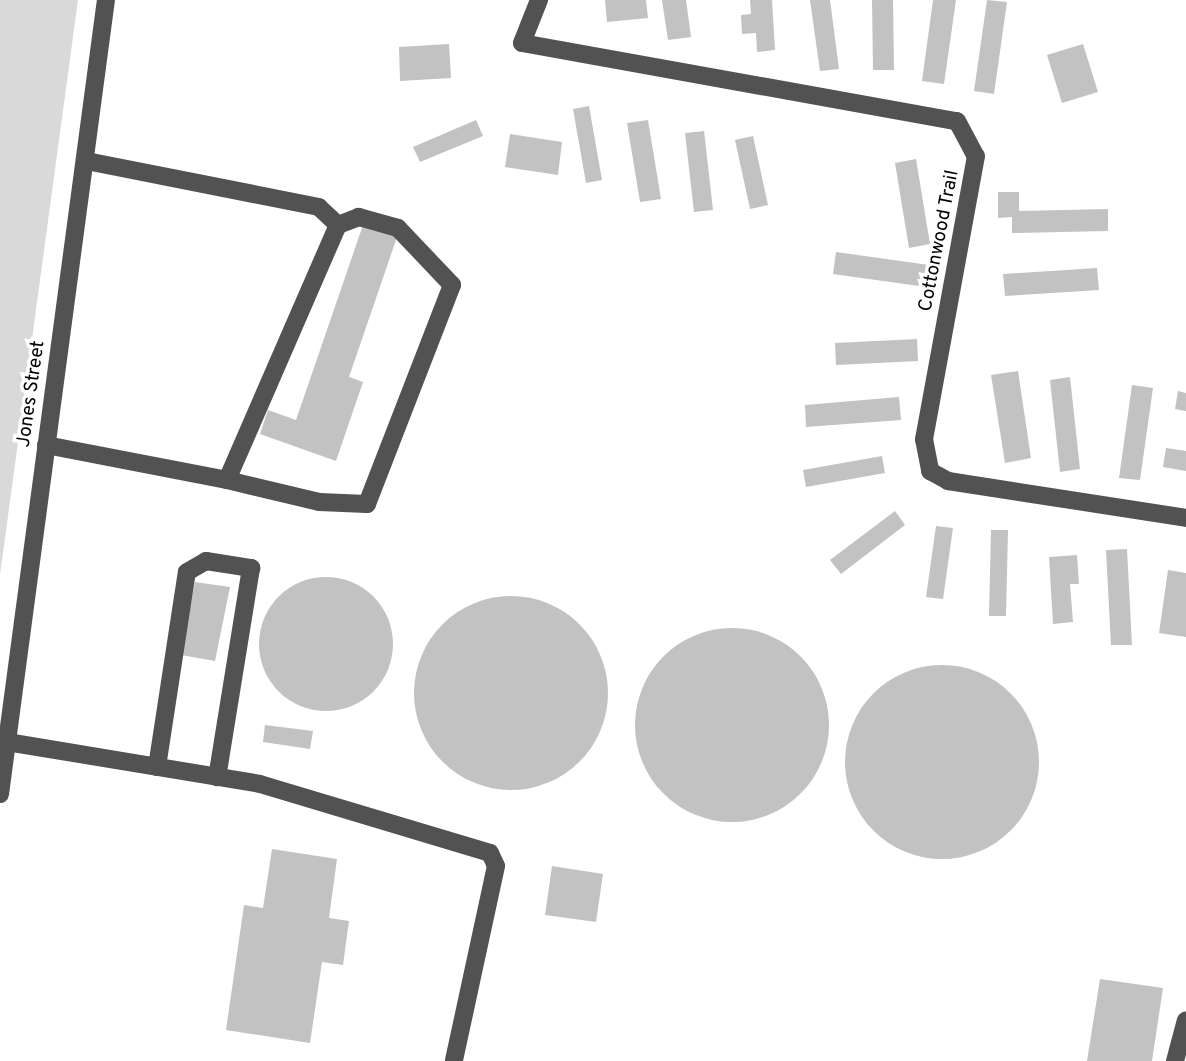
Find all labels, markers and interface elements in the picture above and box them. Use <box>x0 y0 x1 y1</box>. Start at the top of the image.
street label: Cottonwood Trail <box>915 168 965 314</box>
street label: Jones Street <box>13 339 51 449</box>

